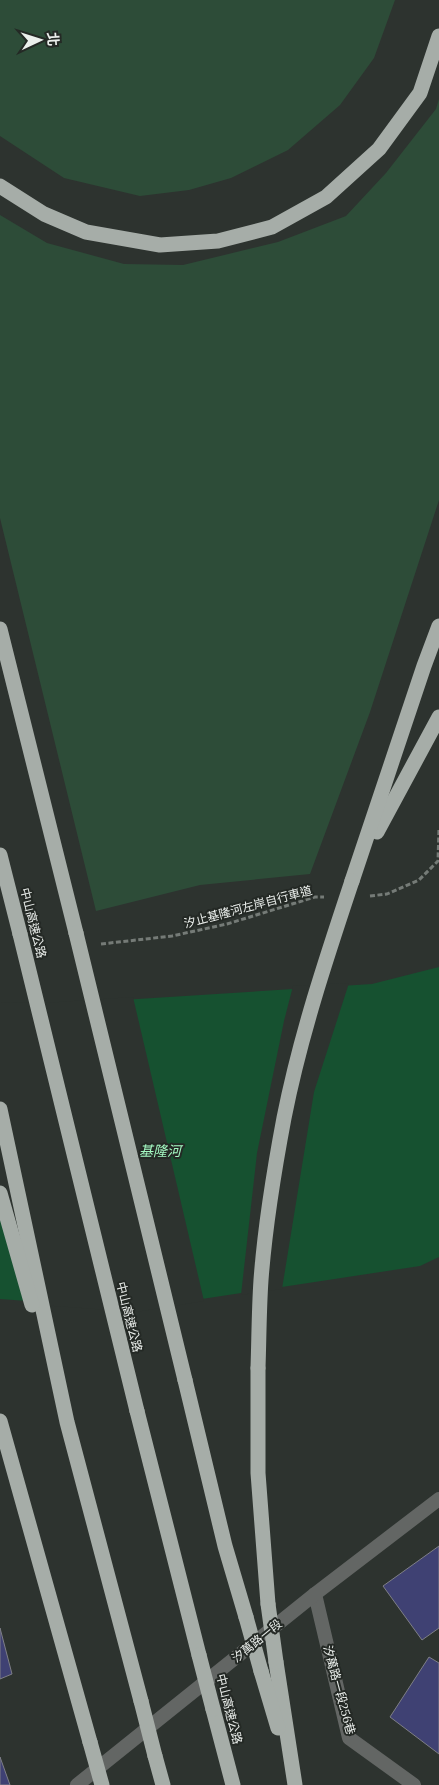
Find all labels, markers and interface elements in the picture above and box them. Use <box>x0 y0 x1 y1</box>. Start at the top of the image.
north arrow <box>15 15 65 65</box>
text: 北 <box>44 31 62 47</box>
street label: 汐止基隆河左岸自行車道 <box>182 882 314 931</box>
street label: 中山高速公路 <box>17 886 49 960</box>
water label: 基隆河 <box>139 1142 184 1160</box>
street label: 中山高速公路 <box>113 1280 145 1354</box>
street label: 汐萬路一段 <box>229 1616 285 1665</box>
street label: 汐萬路一段256巷 <box>320 1644 359 1736</box>
street label: 中山高速公路 <box>213 1672 245 1746</box>

